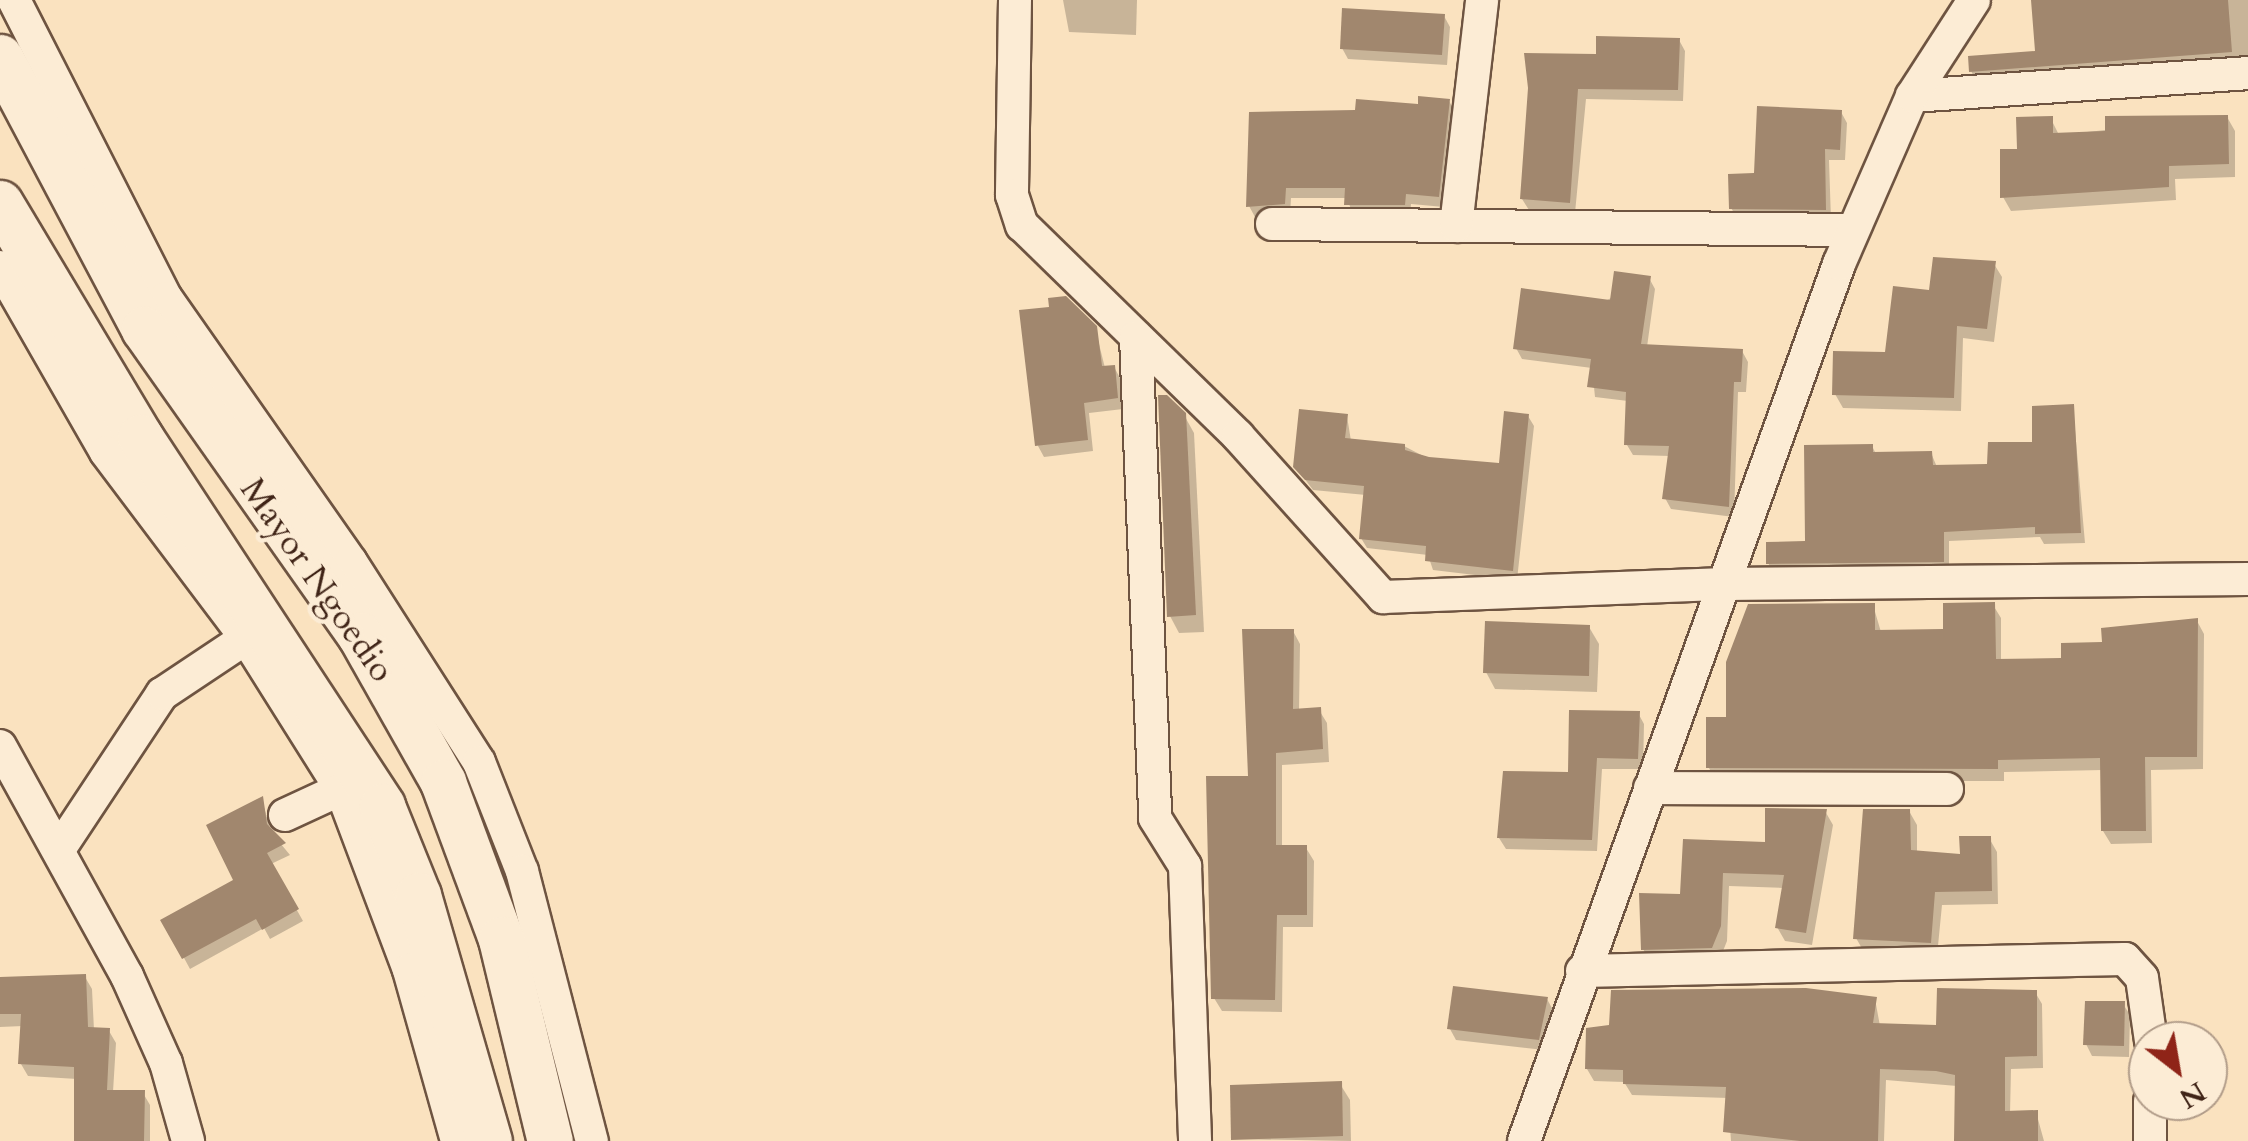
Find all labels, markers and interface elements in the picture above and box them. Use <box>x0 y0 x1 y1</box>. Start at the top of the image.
street label: Mayor Ngoedio <box>231 470 403 690</box>
north arrow <box>2128 1021 2228 1121</box>
text: N <box>2172 1072 2213 1118</box>

